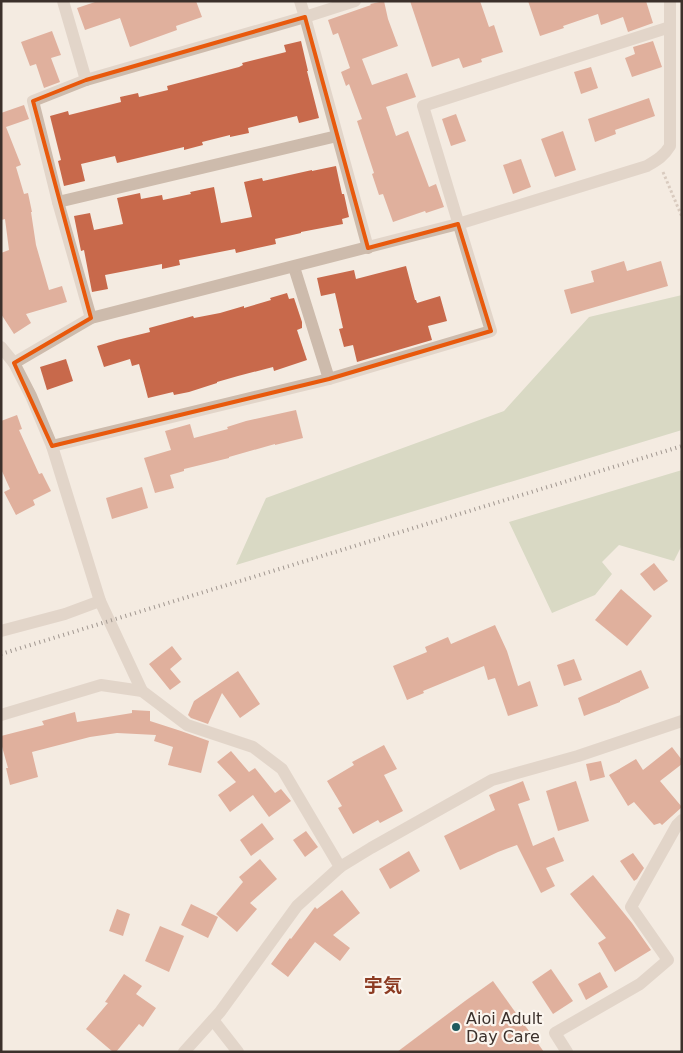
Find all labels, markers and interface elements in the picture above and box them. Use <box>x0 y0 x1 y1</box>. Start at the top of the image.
district label: 宇気 <box>364 974 402 996</box>
place label: Aioi Adult Day Care <box>466 1009 542 1046</box>
marker: Aioi Adult Day Care <box>450 1021 462 1033</box>

